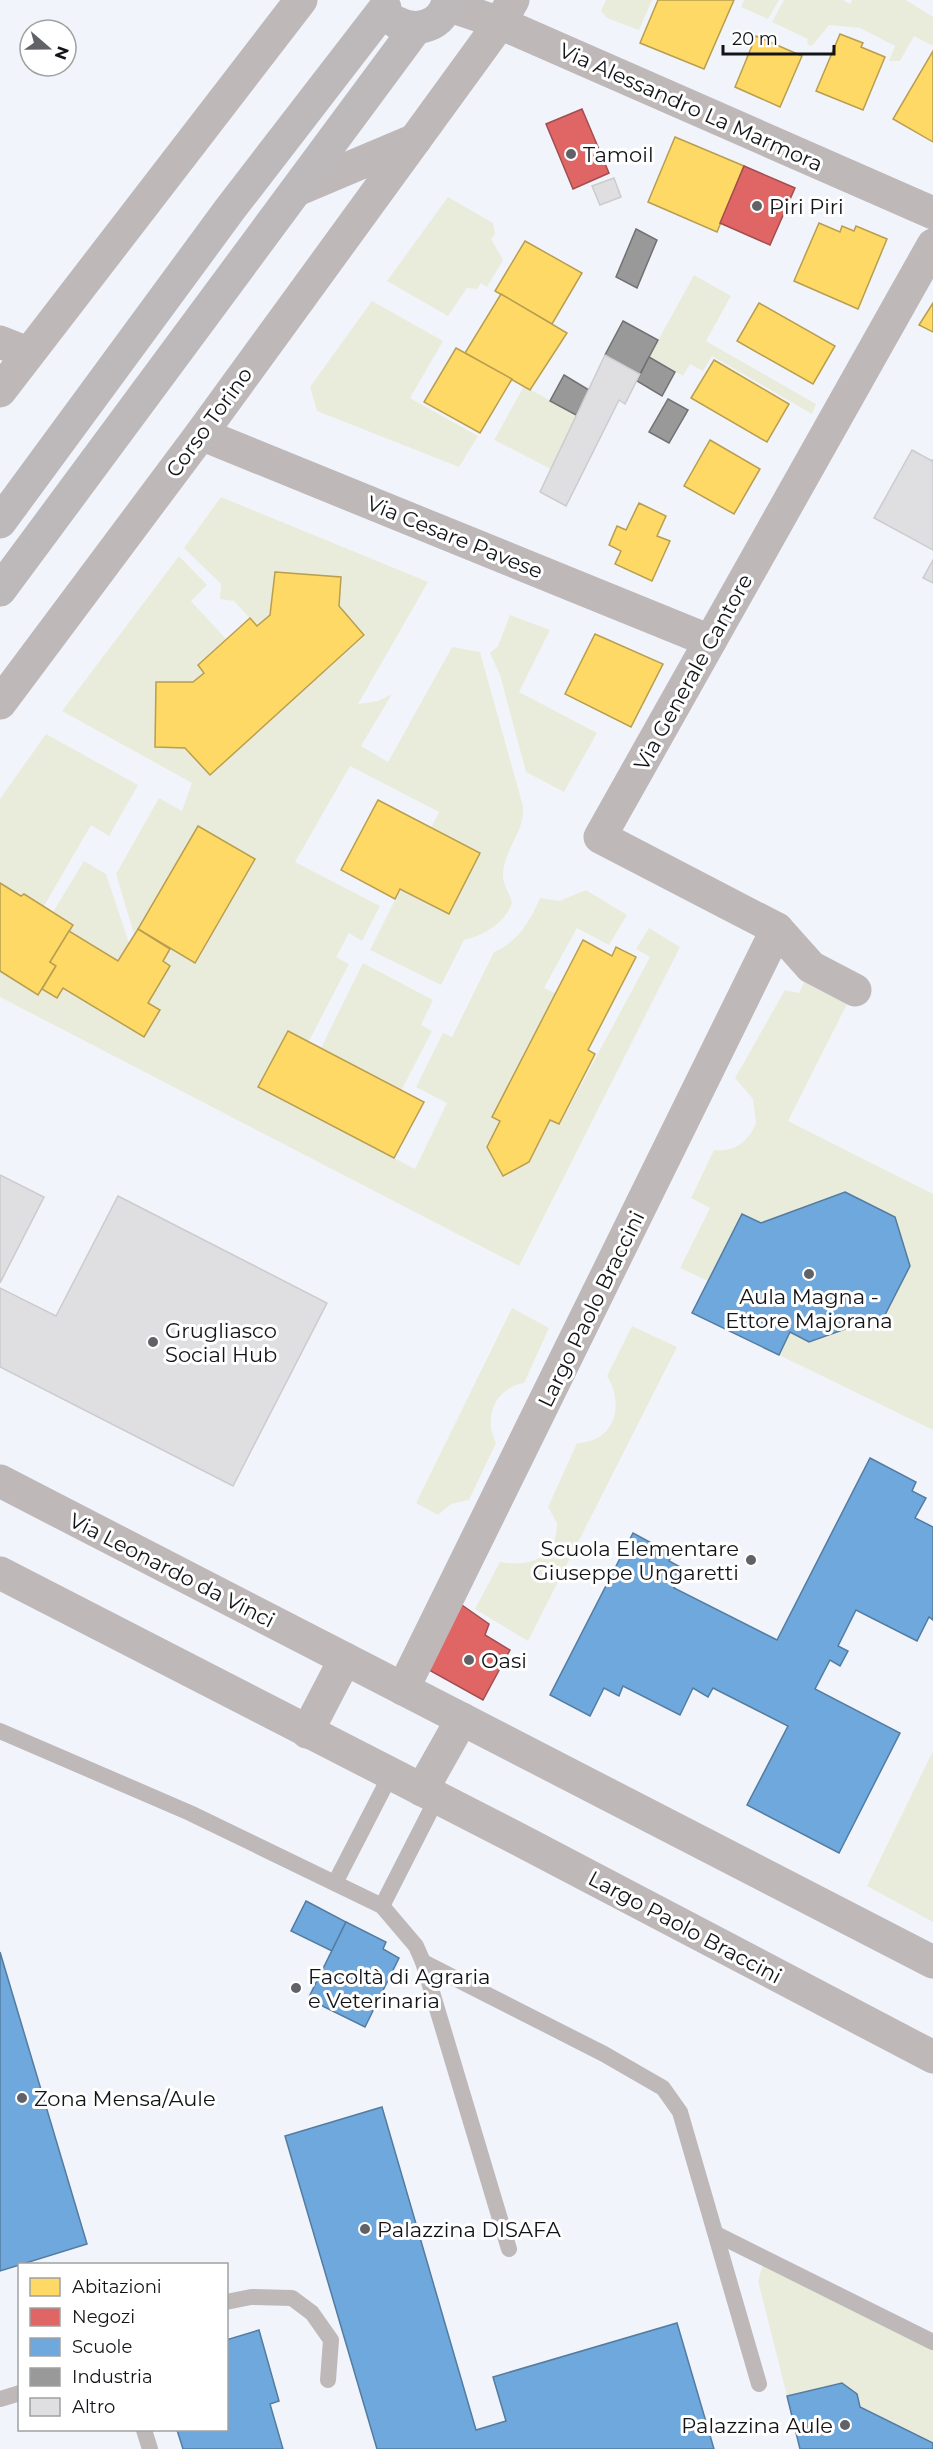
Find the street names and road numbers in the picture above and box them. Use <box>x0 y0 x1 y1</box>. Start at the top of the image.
street label: Via Alessandro La Marmora <box>555 37 827 177</box>
street label: Corso Torino <box>161 362 257 482</box>
street label: Via Cesare Pavese <box>363 490 547 584</box>
street label: Via Generale Cantore <box>629 569 757 775</box>
street label: Largo Paolo Braccini <box>533 1207 649 1411</box>
street label: Via Leonardo da Vinci <box>65 1507 279 1633</box>
street label: Largo Paolo Braccini <box>584 1865 786 1989</box>

